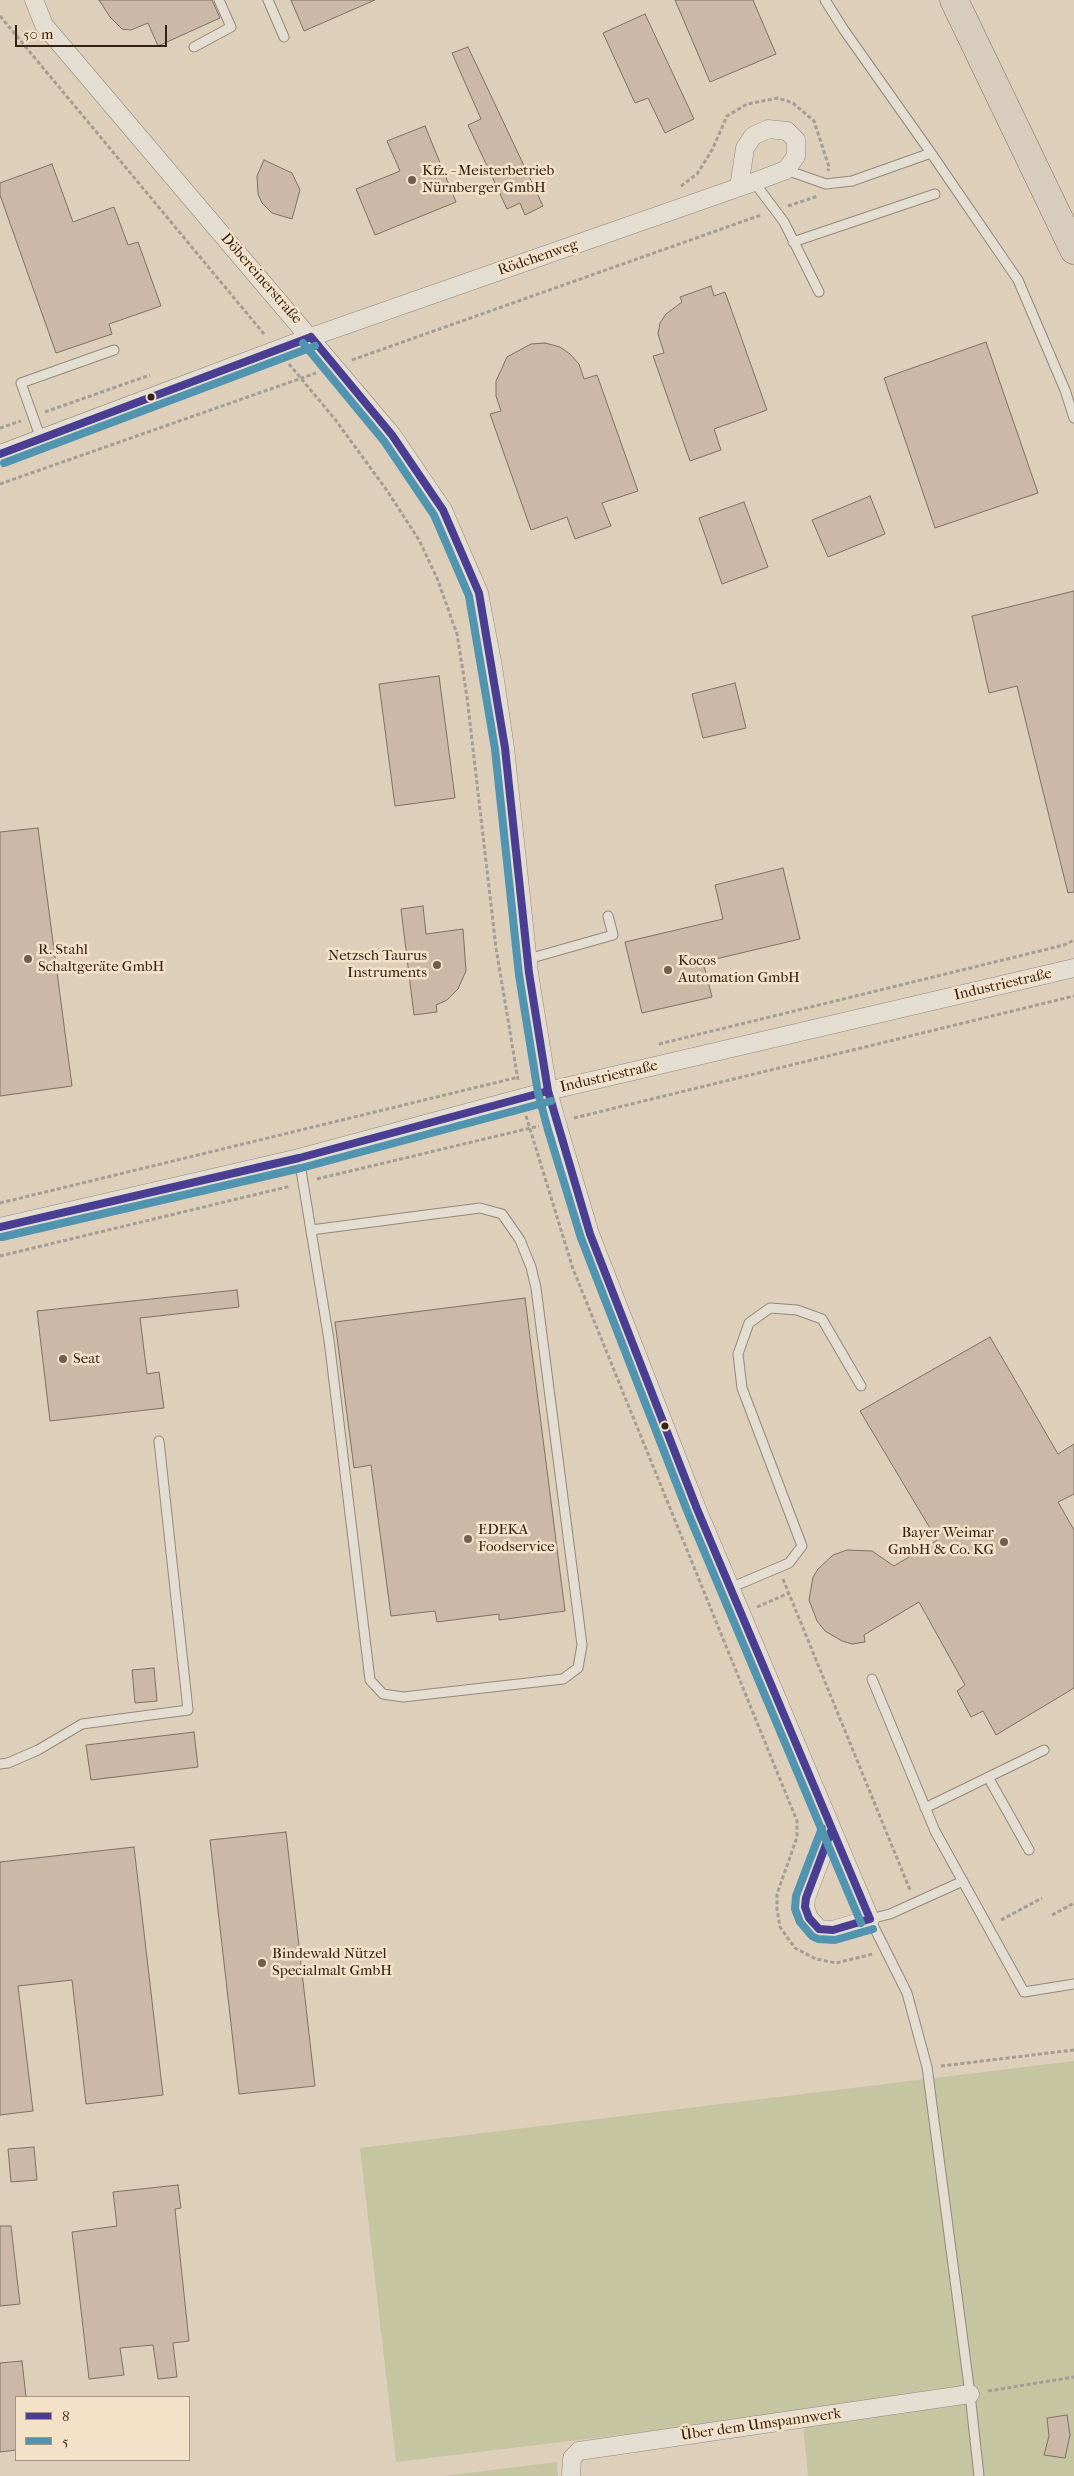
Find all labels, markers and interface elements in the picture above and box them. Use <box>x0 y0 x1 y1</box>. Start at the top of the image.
scale bar <box>18 15 170 47</box>
text: 50 m <box>23 25 53 43</box>
place label: Kfz. - Meisterbetrieb Nürnberger GmbH <box>422 162 554 197</box>
marker: Kfz. - Meisterbetrieb Nürnberger GmbH <box>406 174 418 186</box>
street label: Döbereinerstraße <box>217 230 305 328</box>
street label: Rödchenweg <box>496 236 580 280</box>
unlabelled marker <box>146 392 156 402</box>
place label: R. Stahl Schaltgeräte GmbH <box>38 941 164 976</box>
place label: Netzsch Taurus Instruments <box>328 947 427 982</box>
place label: Kocos Automation GmbH <box>678 952 800 987</box>
marker: R. Stahl Schaltgeräte GmbH <box>22 953 34 965</box>
marker: Netzsch Taurus Instruments <box>431 959 443 971</box>
marker: Kocos Automation GmbH <box>662 964 674 976</box>
street label: Industriestraße <box>952 965 1054 1005</box>
street label: Industriestraße <box>558 1057 660 1097</box>
place label: Seat <box>73 1350 100 1368</box>
marker: Seat <box>57 1353 69 1365</box>
unlabelled marker <box>660 1421 670 1431</box>
place label: EDEKA Foodservice <box>478 1521 555 1556</box>
place label: Bayer Weimar GmbH & Co. KG <box>888 1524 994 1559</box>
marker: EDEKA Foodservice <box>462 1533 474 1545</box>
marker: Bayer Weimar GmbH & Co. KG <box>998 1536 1010 1548</box>
place label: Bindewald Nützel Specialmalt GmbH <box>272 1945 392 1980</box>
marker: Bindewald Nützel Specialmalt GmbH <box>256 1957 268 1969</box>
legend <box>15 2396 190 2461</box>
street label: Über dem Umspannwerk <box>680 2405 842 2445</box>
text: 8 <box>62 2407 70 2425</box>
text: 5 <box>62 2432 68 2450</box>

